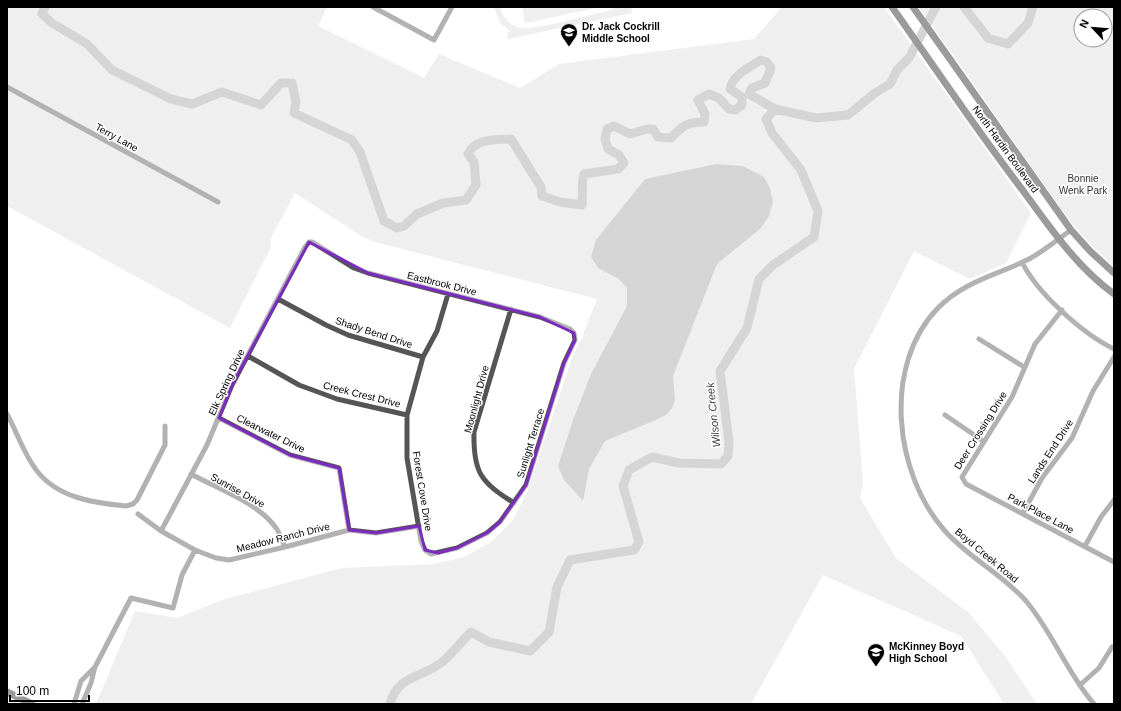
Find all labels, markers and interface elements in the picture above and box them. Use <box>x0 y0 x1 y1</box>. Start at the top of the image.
north arrow <box>1073 8 1113 48</box>
text: N <box>1077 17 1091 30</box>
place label: Dr. Jack Cockrill Middle School <box>582 21 660 44</box>
school or university icon: Dr. Jack Cockrill Middle School <box>559 22 579 47</box>
street label: North Hardin Boulevard <box>970 104 1041 195</box>
street label: Terry Lane <box>93 121 140 154</box>
park label: Bonnie Wenk Park <box>1059 173 1108 196</box>
street label: Eastbrook Drive <box>406 270 478 298</box>
street label: Shady Bend Drive <box>334 315 414 350</box>
street label: Elk Spring Drive <box>206 347 247 417</box>
street label: Moonlight Drive <box>462 364 491 434</box>
street label: Creek Crest Drive <box>322 380 402 410</box>
water label: Wilson Creek <box>704 381 722 448</box>
street label: Deer Crossing Drive <box>952 389 1009 471</box>
street label: Sunlight Terrace <box>515 407 546 479</box>
street label: Clearwater Drive <box>235 412 307 455</box>
street label: Lands End Drive <box>1026 417 1075 485</box>
street label: Forest Cove Drive <box>411 450 434 532</box>
street label: Sunrise Drive <box>209 471 267 510</box>
street label: Park Place Lane <box>1006 491 1076 536</box>
street label: Meadow Ranch Drive <box>235 520 331 554</box>
street label: Boyd Creek Road <box>953 526 1020 585</box>
place label: McKinney Boyd High School <box>889 641 964 664</box>
school or university icon: McKinney Boyd High School <box>866 642 886 667</box>
scale bar <box>10 677 89 703</box>
text: 100 m <box>16 684 49 698</box>

